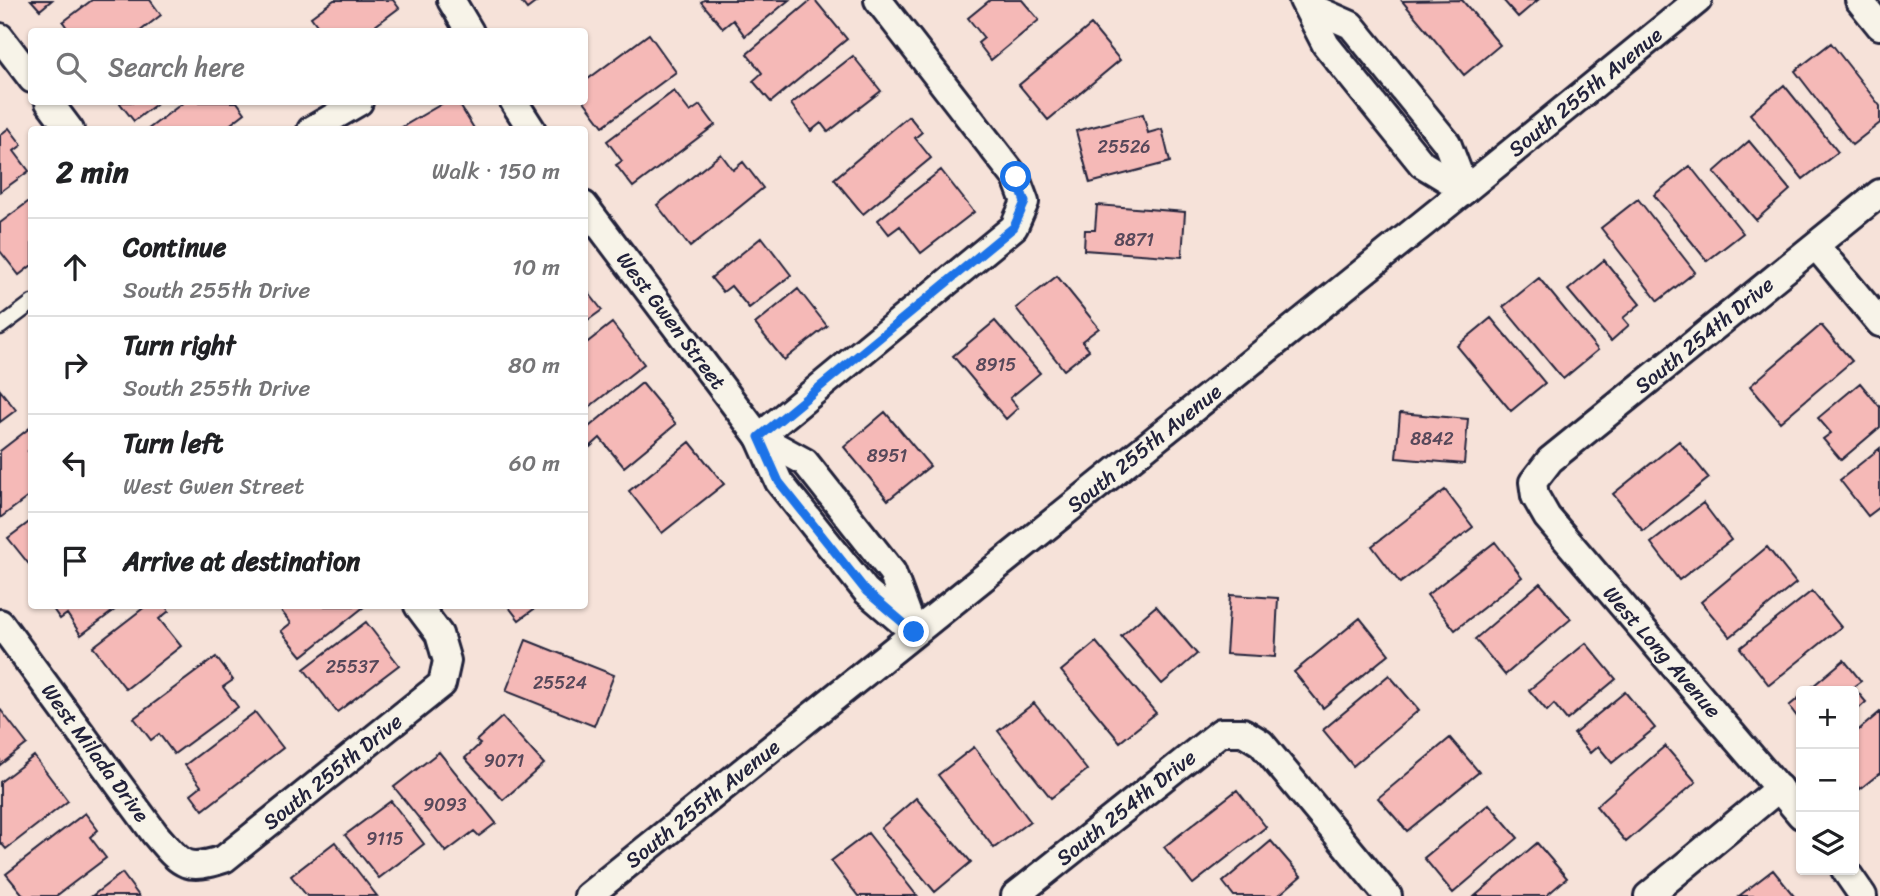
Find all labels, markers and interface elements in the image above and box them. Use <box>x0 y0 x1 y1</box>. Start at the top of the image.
street label: South 255th Avenue <box>1499 17 1671 167</box>
search box <box>28 28 588 105</box>
text: Search here <box>108 44 245 90</box>
icon: search <box>52 48 90 86</box>
house number: 25526 <box>1098 131 1151 163</box>
text: 2 min <box>56 145 129 199</box>
text: Walk · 150 m <box>432 151 560 192</box>
route start <box>1000 161 1031 192</box>
text: Continue <box>123 224 226 270</box>
house number: 8871 <box>1114 224 1154 256</box>
street label: West Gwen Street <box>606 243 736 398</box>
text: 10 m <box>512 247 560 288</box>
icon: ahead <box>56 248 94 286</box>
street label: South 254th Drive <box>1626 266 1783 404</box>
text: South 255th Drive <box>123 270 310 311</box>
text: Turn right <box>123 322 236 368</box>
text: 80 m <box>508 345 560 386</box>
icon: right <box>56 346 94 384</box>
house number: 8915 <box>976 349 1016 381</box>
text: South 255th Drive <box>123 368 310 409</box>
street label: South 255th Avenue <box>1058 374 1230 523</box>
text: Turn left <box>123 420 223 466</box>
house number: 8842 <box>1410 423 1454 455</box>
house number: 8951 <box>867 440 908 472</box>
text: 60 m <box>509 443 560 484</box>
icon: left <box>56 444 94 482</box>
text: West Gwen Street <box>123 466 304 507</box>
text: Arrive at destination <box>123 538 360 584</box>
icon: arrive <box>56 542 94 580</box>
street label: West Long Avenue <box>1593 577 1731 727</box>
route end <box>898 616 929 647</box>
house number: 25537 <box>326 651 380 683</box>
house number: 25524 <box>533 667 587 699</box>
street label: West Milada Drive <box>31 675 160 831</box>
map controls <box>1796 686 1859 875</box>
button: + <box>1796 686 1859 749</box>
street label: South 255th Drive <box>254 703 411 840</box>
street label: South 255th Avenue <box>616 729 789 878</box>
street label: South 254th Drive <box>1047 739 1205 876</box>
house number: 9071 <box>484 745 524 777</box>
button: − <box>1796 749 1859 812</box>
house number: 9093 <box>423 789 467 821</box>
button: layers <box>1796 812 1859 875</box>
house number: 9115 <box>366 823 404 855</box>

